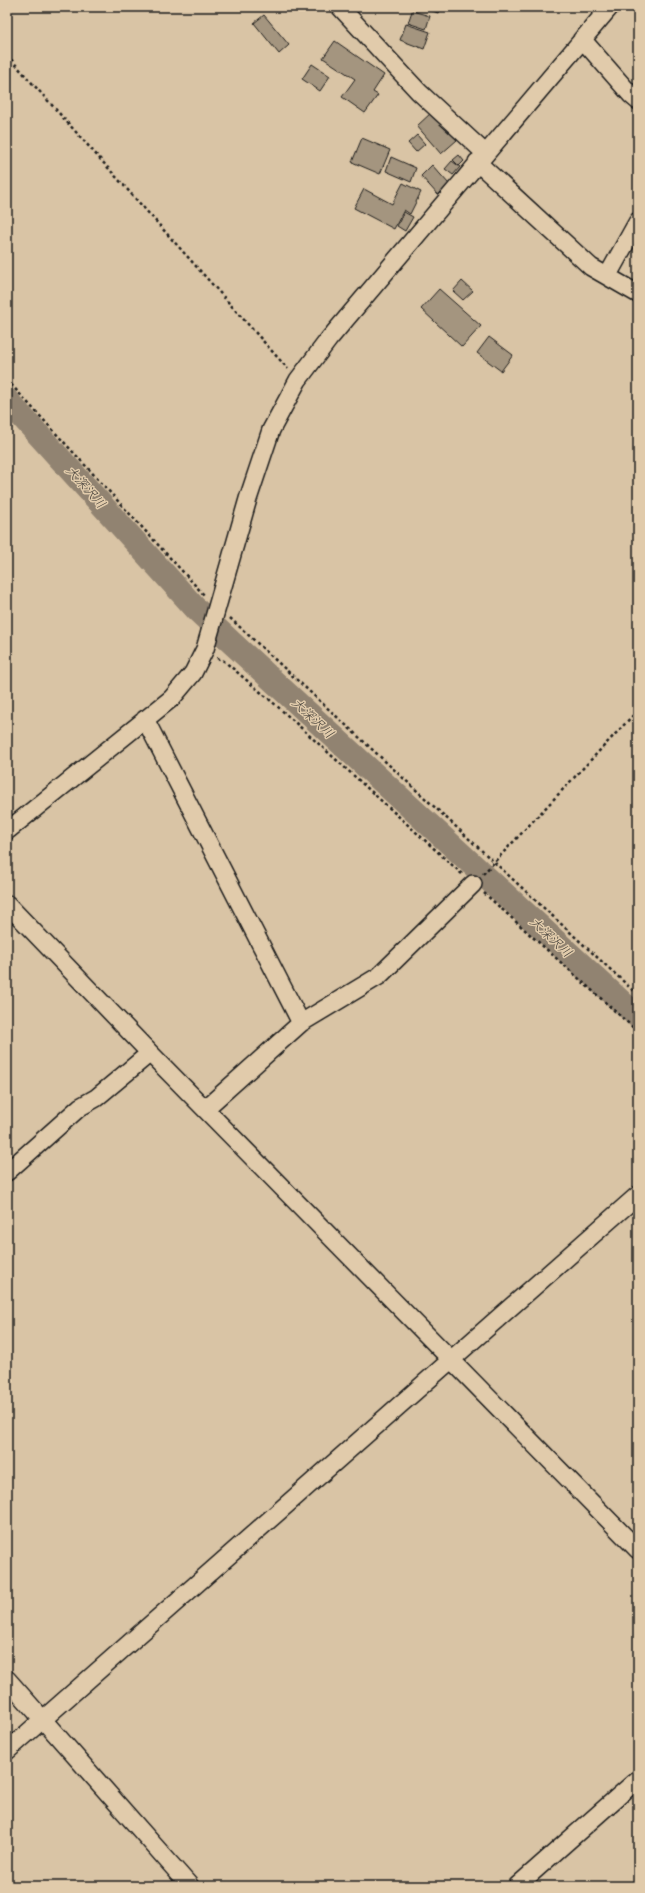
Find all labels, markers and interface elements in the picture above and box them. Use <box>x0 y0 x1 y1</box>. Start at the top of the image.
water label: 大深沢川 <box>62 462 110 512</box>
water label: 大深沢川 <box>288 694 338 742</box>
water label: 大深沢川 <box>526 913 576 961</box>

